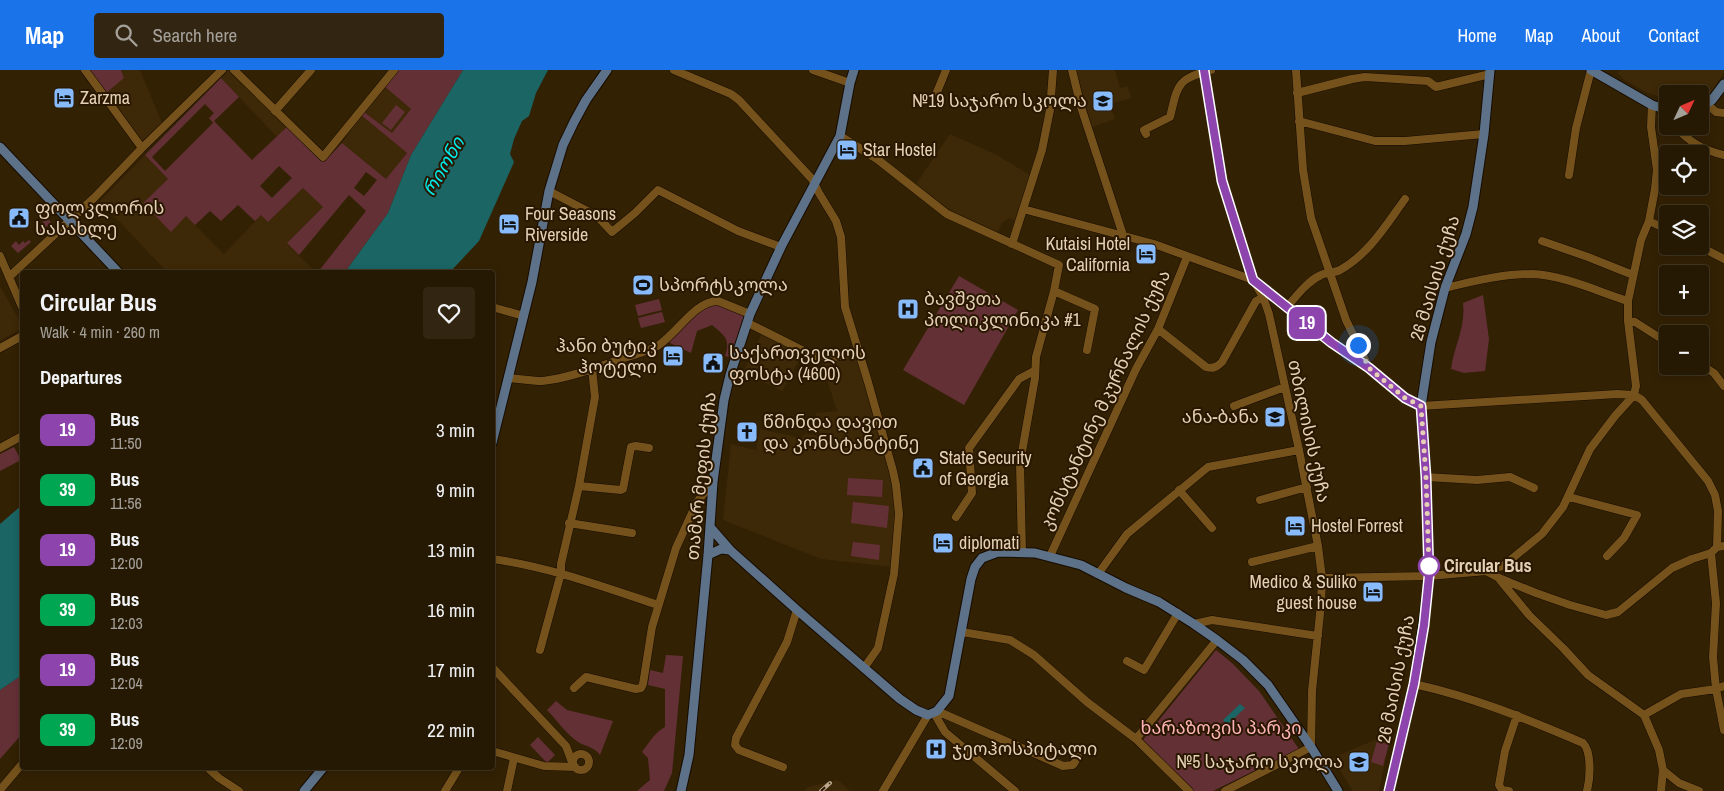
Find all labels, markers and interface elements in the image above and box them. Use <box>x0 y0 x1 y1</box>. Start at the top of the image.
search box <box>94 13 444 58</box>
text: Map <box>25 19 64 51</box>
icon: search <box>112 21 140 49</box>
text: Search here <box>152 22 237 48</box>
text: Home <box>1457 23 1497 48</box>
text: Map <box>1525 23 1554 48</box>
text: About <box>1582 23 1620 48</box>
text: Contact <box>1648 23 1699 48</box>
place label: Zarzma <box>80 85 130 110</box>
north arrow <box>1659 85 1709 135</box>
map controls <box>1659 85 1709 375</box>
hotel icon: Zarzma <box>52 86 76 110</box>
place label: №19 საჯარო სკოლა <box>912 88 1087 113</box>
school or university icon: №19 საჯარო სკოლა <box>1091 89 1115 113</box>
water label: რიონი <box>416 131 471 200</box>
place label: Star Hostel <box>863 137 936 162</box>
hotel icon: Star Hostel <box>835 138 859 162</box>
button: locate <box>1659 145 1709 195</box>
place label: ფოლკლორის სასახლე <box>35 195 164 241</box>
place label: Four Seasons Riverside <box>525 201 616 247</box>
button: layers <box>1659 205 1709 255</box>
public building icon: ფოლკლორის სასახლე <box>7 206 31 230</box>
hotel icon: Four Seasons Riverside <box>497 212 521 236</box>
street label: 26 მაისის ქუჩა <box>1404 212 1465 344</box>
place label: Kutaisi Hotel California <box>1045 231 1130 277</box>
hotel icon: Kutaisi Hotel California <box>1134 242 1158 266</box>
street label: კონსტანტინე მკურნალის ქუჩა <box>1033 265 1176 534</box>
button: + <box>1659 265 1709 315</box>
place label: სპორტსკოლა <box>659 272 788 297</box>
sports icon: სპორტსკოლა <box>631 273 655 297</box>
text: Circular Bus <box>40 286 157 318</box>
place label: ბავშვთა პოლიკლინიკა #1 <box>924 286 1081 332</box>
button: heart <box>423 287 475 339</box>
hospital icon: ბავშვთა პოლიკლინიკა #1 <box>896 297 920 321</box>
line badge: 19 <box>1284 307 1330 339</box>
text: 19 <box>1299 310 1315 335</box>
text: Walk · 4 min · 260 m <box>40 321 160 343</box>
button: − <box>1659 325 1709 375</box>
place label: ჰანი ბუტიკ ჰოტელი <box>556 333 657 379</box>
your location <box>1346 333 1371 358</box>
place label: საქართველოს ფოსტა (4600) <box>729 340 866 386</box>
hotel icon: ჰანი ბუტიკ ჰოტელი <box>661 344 685 368</box>
public building icon: საქართველოს ფოსტა (4600) <box>701 351 725 375</box>
street label: თბილისის ქუჩა <box>1282 357 1337 505</box>
text: Departures <box>40 364 122 390</box>
street label: თამარ მეფის ქუჩა <box>679 391 722 561</box>
place label: ანა-ბანა <box>1182 404 1259 429</box>
school or university icon: ანა-ბანა <box>1263 405 1287 429</box>
text: Bus <box>110 406 139 432</box>
place label: წმინდა დავით და კონსტანტინე <box>763 409 919 455</box>
text: 19 <box>59 417 76 442</box>
text: 3 min <box>436 417 475 443</box>
church icon: წმინდა დავით და კონსტანტინე <box>735 420 759 444</box>
text: 11:50 <box>110 432 142 454</box>
place label: State Security of Georgia <box>939 445 1032 491</box>
public building icon: State Security of Georgia <box>911 456 935 480</box>
text: Bus <box>110 466 139 492</box>
text: 39 <box>59 477 76 502</box>
text: 9 min <box>436 477 475 503</box>
text: 11:56 <box>110 492 142 514</box>
place label: Hostel Forrest <box>1311 513 1403 538</box>
hotel icon: Hostel Forrest <box>1283 514 1307 538</box>
text: Bus <box>110 526 139 552</box>
place label: diplomati <box>959 530 1020 555</box>
hotel icon: diplomati <box>931 531 955 555</box>
text: 19 <box>59 537 76 562</box>
text: 13 min <box>427 537 475 563</box>
text: 12:00 <box>110 552 143 574</box>
place label: Circular Bus <box>1444 553 1532 578</box>
marker: Circular Bus <box>1418 555 1440 577</box>
place label: Medico & Suliko guest house <box>1250 569 1357 615</box>
hotel icon: Medico & Suliko guest house <box>1361 580 1385 604</box>
text: Bus <box>110 586 139 612</box>
text: 39 <box>59 597 76 622</box>
text: 16 min <box>427 597 475 623</box>
text: 12:03 <box>110 612 143 634</box>
street label: 26 მაისის ქუჩა <box>1371 613 1420 745</box>
text: Bus <box>110 646 139 672</box>
text: 19 <box>59 657 76 682</box>
text: 17 min <box>427 657 475 683</box>
text: 12:04 <box>110 672 143 694</box>
text: Bus <box>110 706 139 732</box>
park label: ხარაზოვის პარკი <box>1141 715 1301 740</box>
text: 39 <box>59 717 76 742</box>
text: 22 min <box>427 717 475 743</box>
text: 12:09 <box>110 732 143 754</box>
place label: ჯეოჰოსპიტალი <box>952 736 1097 761</box>
hospital icon: ჯეოჰოსპიტალი <box>924 737 948 761</box>
place label: №5 საჯარო სკოლა <box>1176 749 1343 774</box>
school or university icon: №5 საჯარო სკოლა <box>1347 750 1371 774</box>

